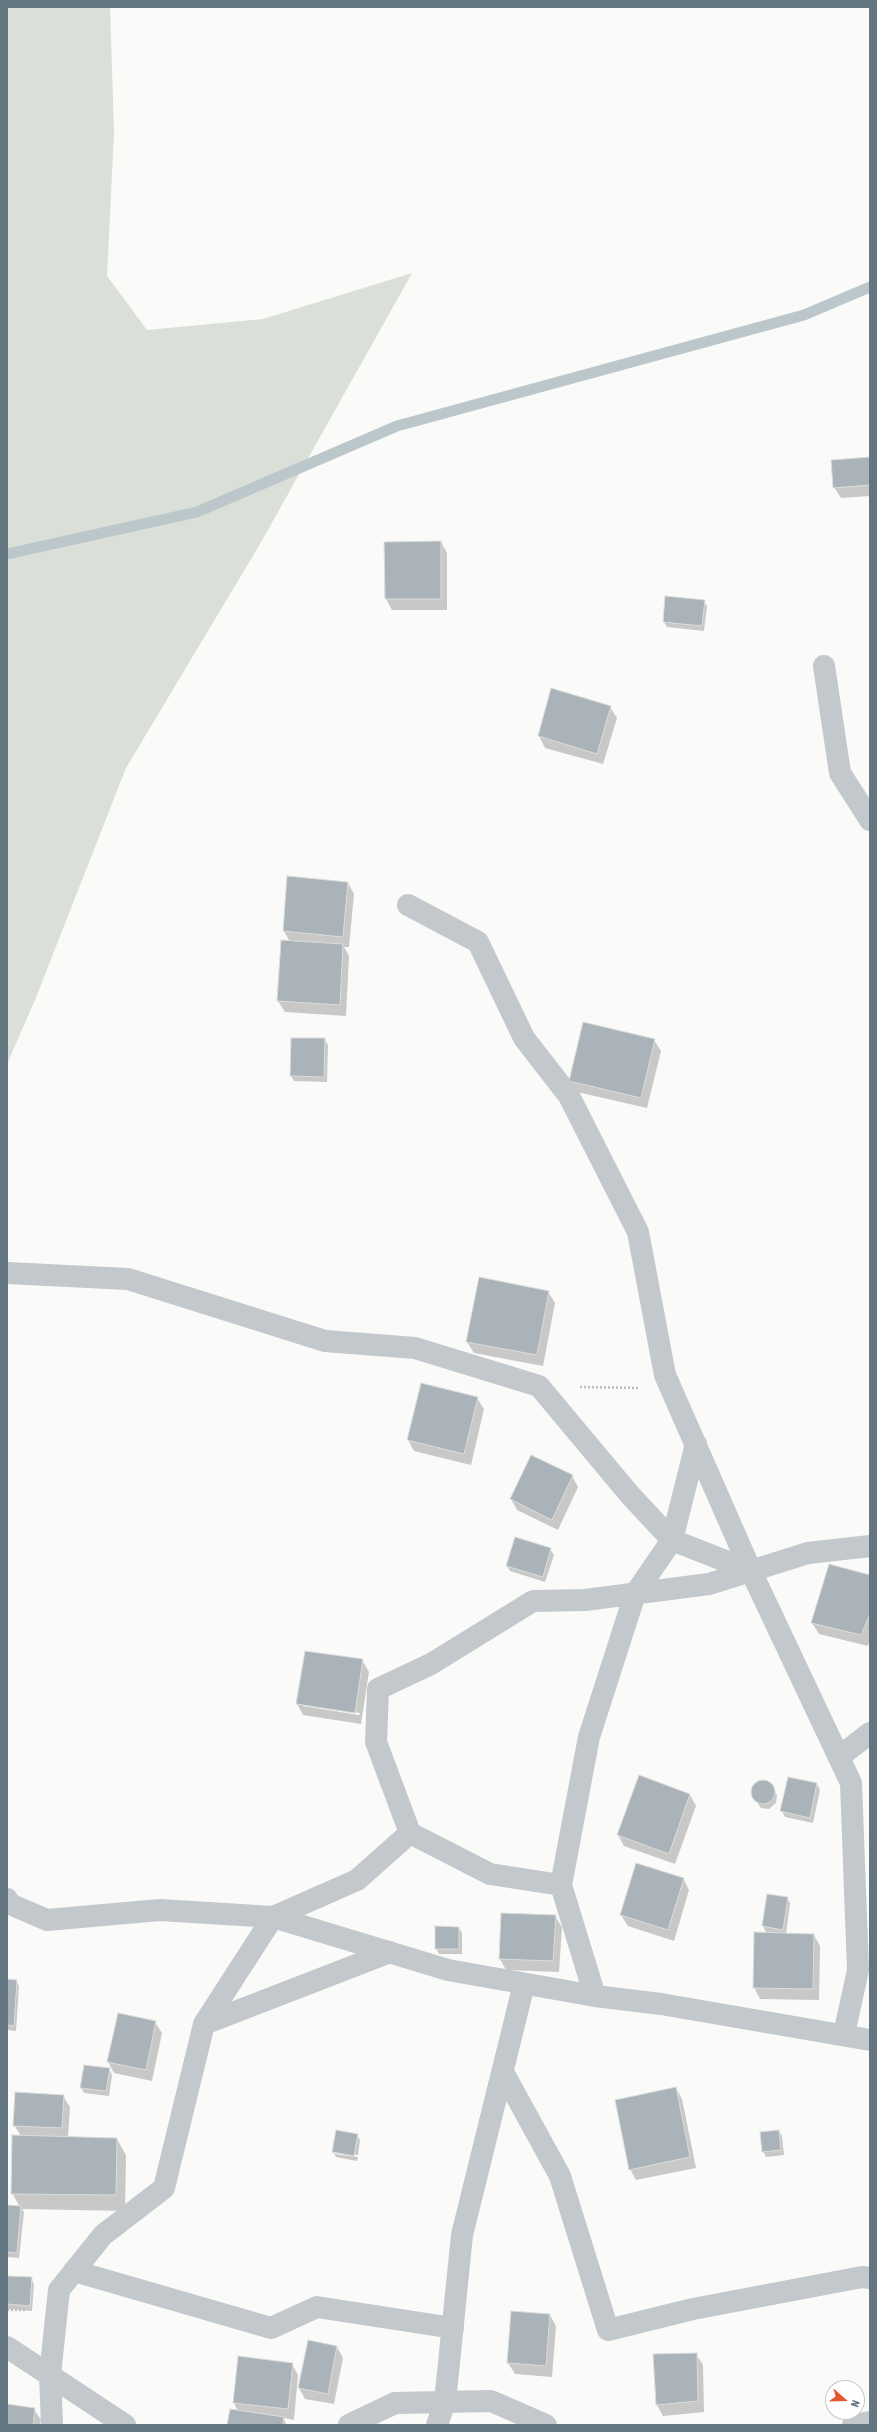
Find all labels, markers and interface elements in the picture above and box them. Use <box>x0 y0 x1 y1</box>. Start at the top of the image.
north arrow <box>825 2380 865 2420</box>
text: N <box>849 2399 862 2409</box>

